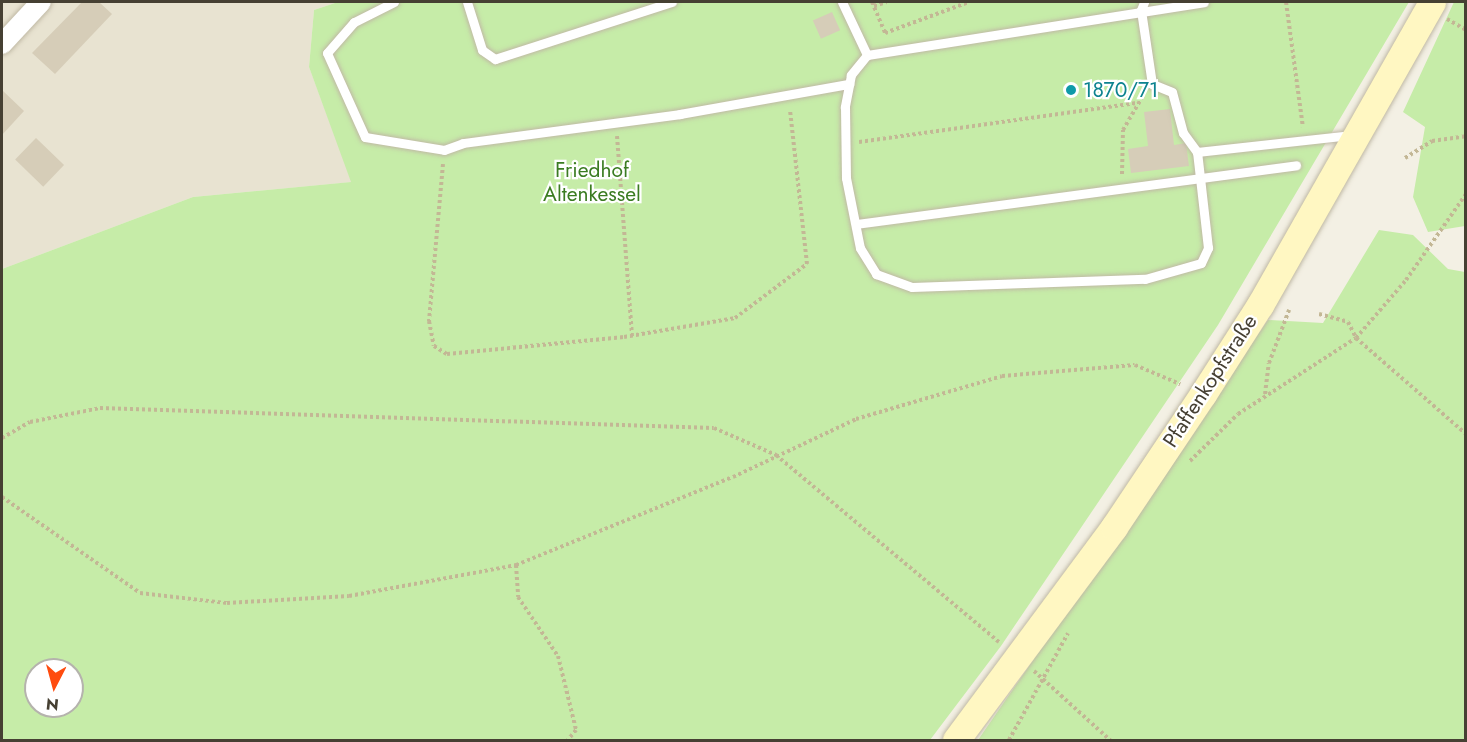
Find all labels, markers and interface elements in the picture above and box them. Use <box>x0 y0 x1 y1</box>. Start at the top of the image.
place label: 1870/71 <box>1083 77 1159 103</box>
marker: 1870/71 <box>1064 83 1078 97</box>
park label: Friedhof Altenkessel <box>543 157 641 207</box>
street label: Pfaffenkopfstraße <box>1158 310 1262 452</box>
north arrow <box>24 658 84 718</box>
text: N <box>45 692 60 717</box>

